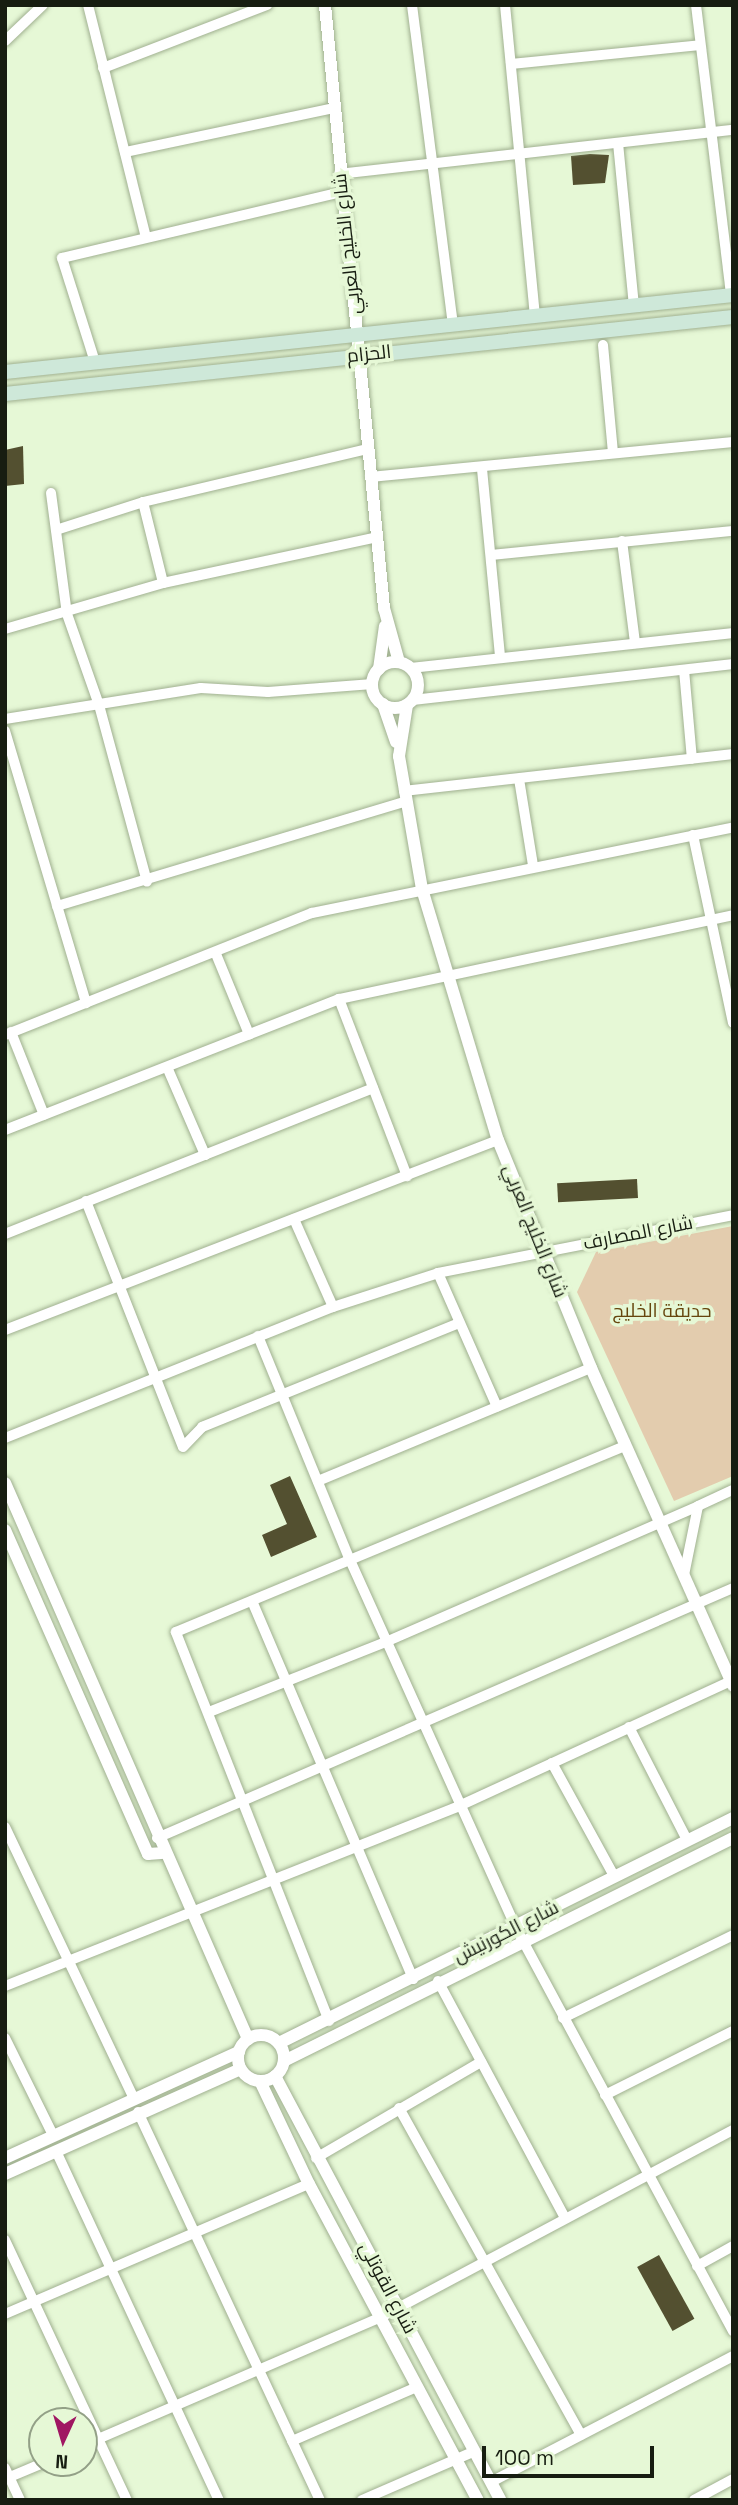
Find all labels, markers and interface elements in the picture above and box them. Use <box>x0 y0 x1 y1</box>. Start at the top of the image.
street label: شارع الخليج العربي <box>328 172 366 316</box>
street label: الحزام <box>346 340 392 368</box>
street label: شارع الخليج العربي <box>498 1161 572 1301</box>
street label: شارع المصارف <box>581 1211 695 1255</box>
park label: حديقة الخليج <box>613 1300 711 1322</box>
street label: شارع الكورنيش <box>450 1896 562 1968</box>
street label: شارع القوتلي <box>354 2238 422 2338</box>
north arrow <box>28 2407 98 2477</box>
scale bar <box>486 2432 658 2476</box>
text: 100 m <box>495 2444 554 2471</box>
text: N <box>54 2449 69 2474</box>

